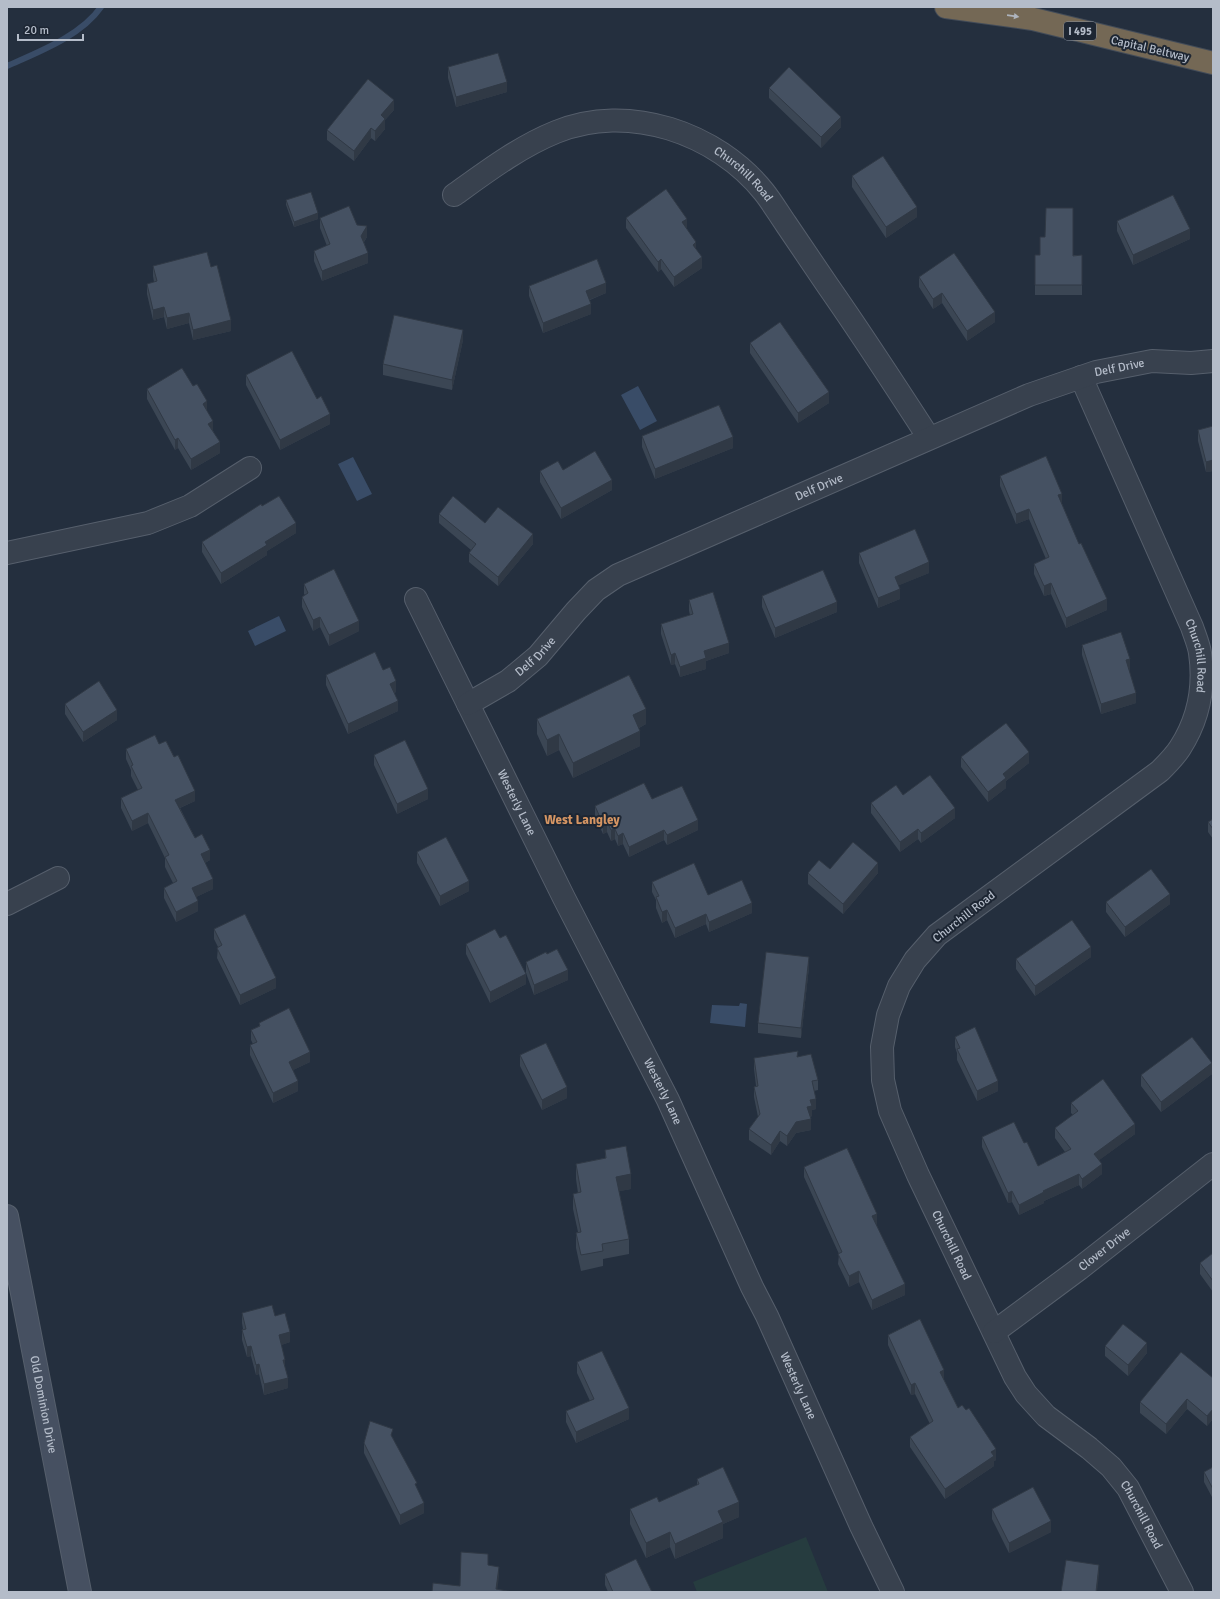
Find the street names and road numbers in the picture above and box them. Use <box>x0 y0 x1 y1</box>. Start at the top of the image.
road number: I 495 <box>1064 22 1096 40</box>
street label: Capital Beltway <box>1109 33 1191 65</box>
street label: Churchill Road <box>711 143 776 205</box>
street label: Delf Drive <box>1093 355 1146 380</box>
street label: Delf Drive <box>793 470 845 504</box>
street label: Churchill Road <box>1182 616 1209 694</box>
street label: Delf Drive <box>512 633 559 679</box>
street label: Westerly Lane <box>494 767 539 838</box>
street label: Churchill Road <box>930 888 998 946</box>
street label: Westerly Lane <box>640 1056 686 1127</box>
street label: Churchill Road <box>929 1208 975 1282</box>
street label: Clover Drive <box>1075 1224 1133 1274</box>
street label: Westerly Lane <box>777 1350 820 1422</box>
street label: Old Dominion Drive <box>27 1354 60 1455</box>
street label: Churchill Road <box>1117 1477 1166 1551</box>

